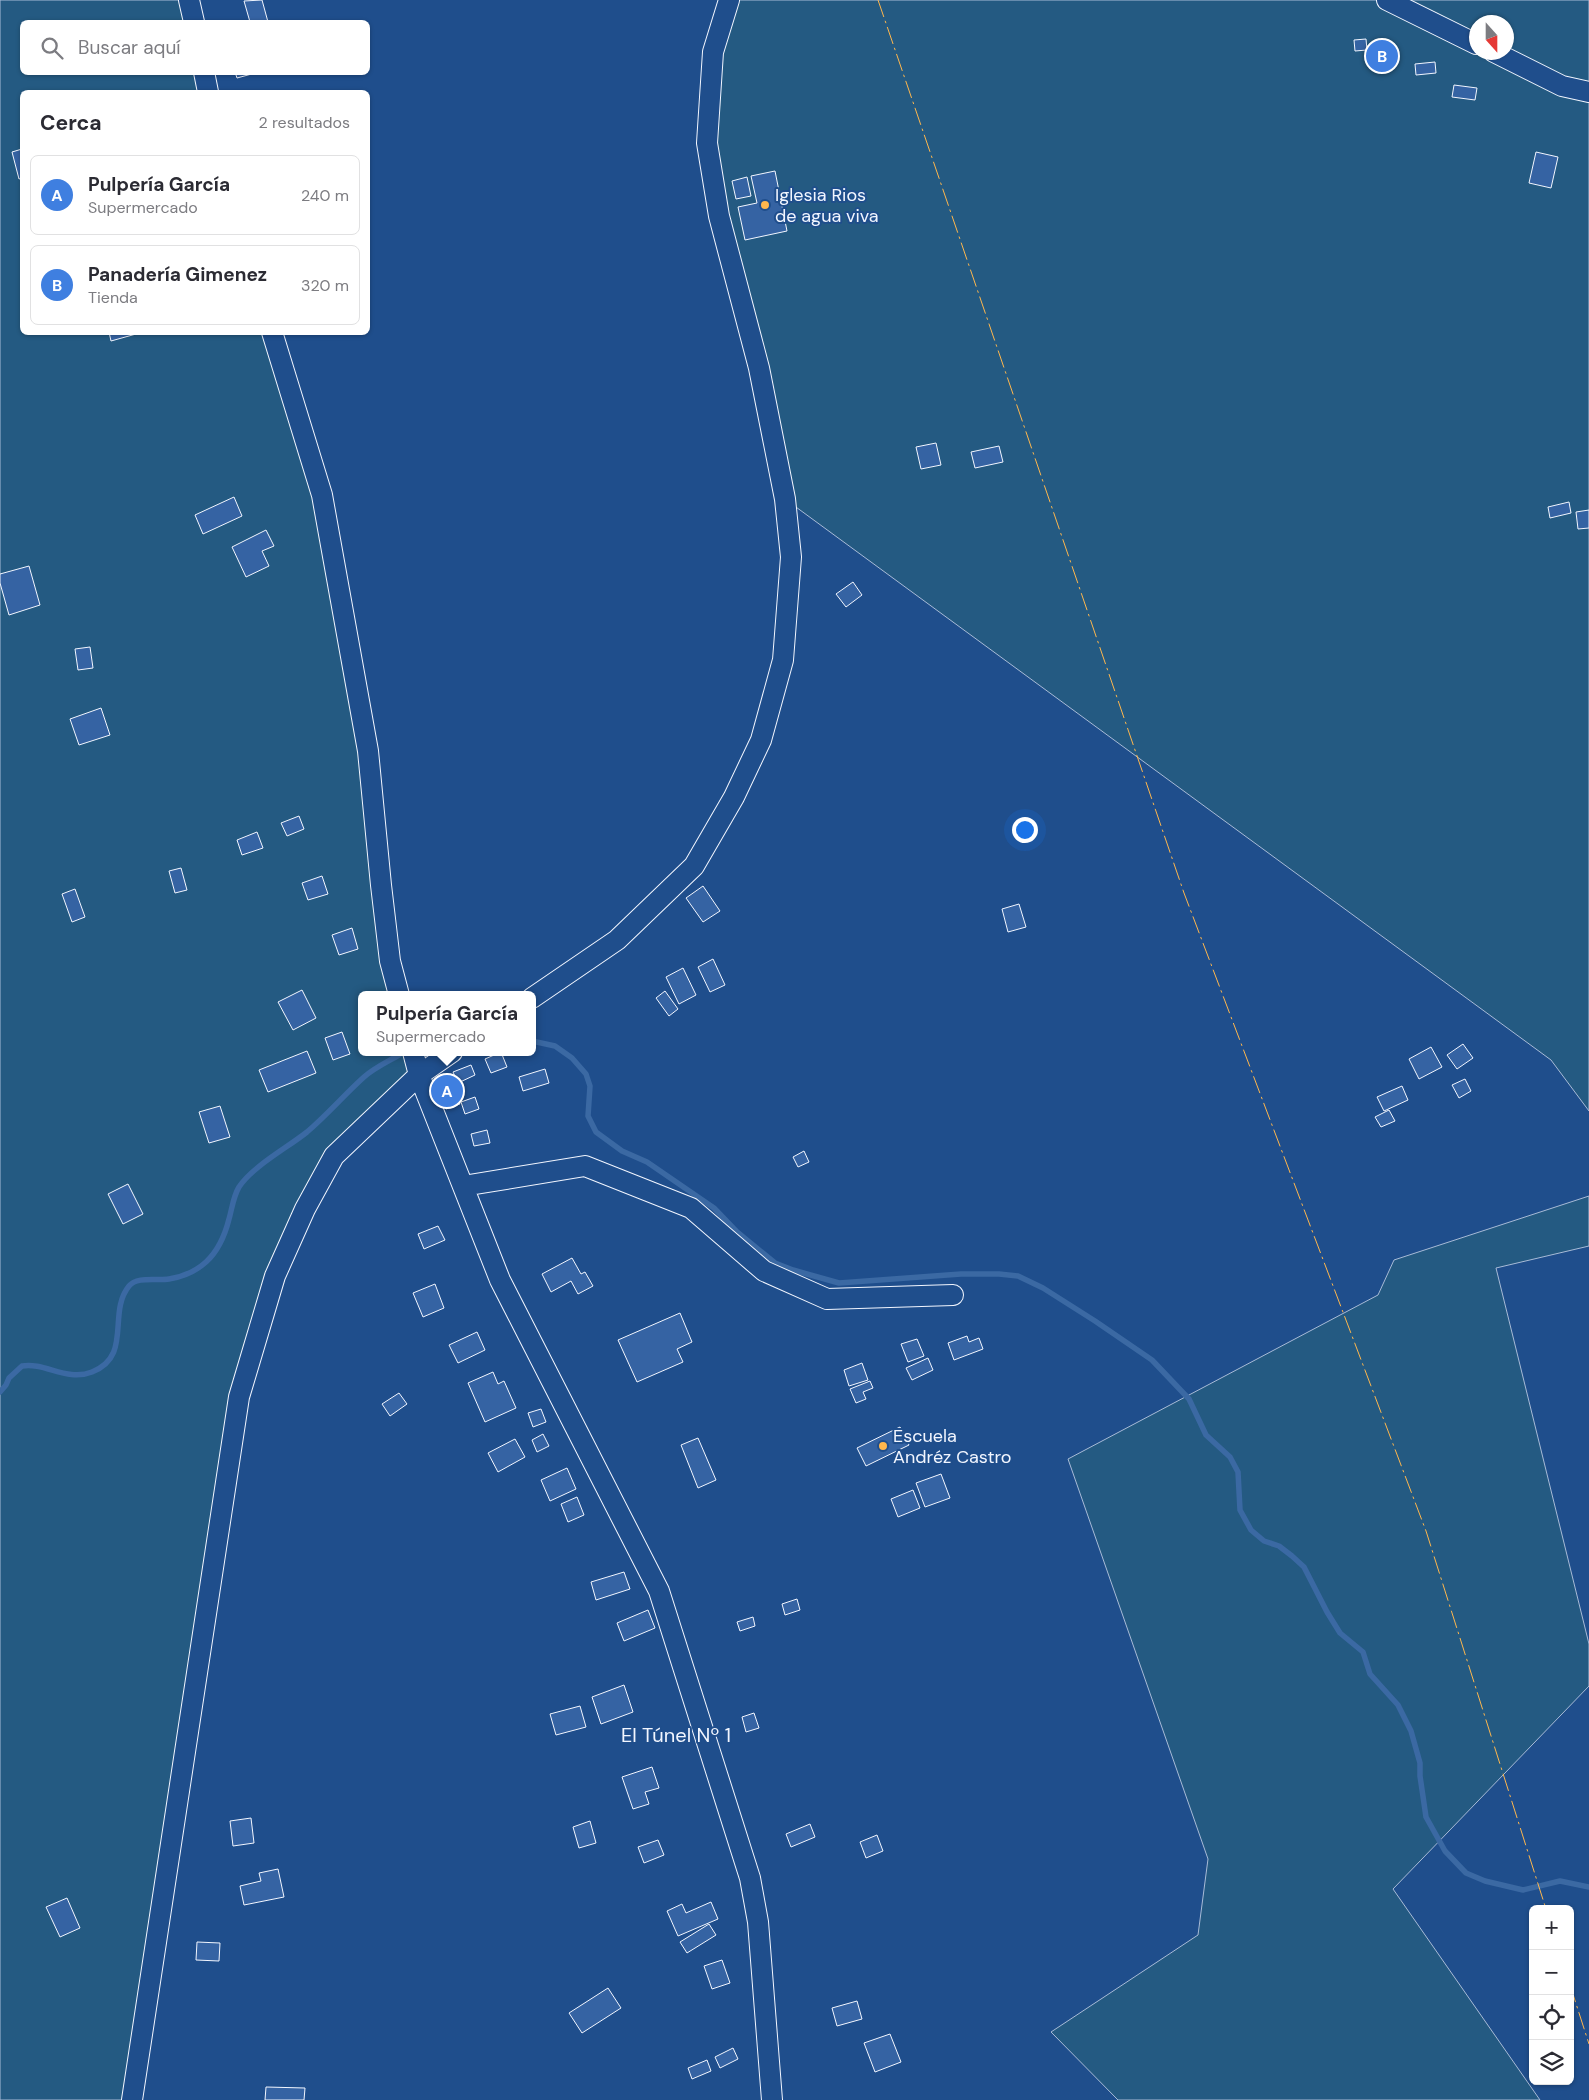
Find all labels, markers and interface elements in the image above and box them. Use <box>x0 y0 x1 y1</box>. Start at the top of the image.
north arrow <box>1469 15 1514 60</box>
search box <box>20 20 370 75</box>
icon: search <box>38 34 66 62</box>
text: Buscar aquí <box>78 35 181 60</box>
pin: B <box>1366 37 1398 75</box>
text: Cerca <box>40 109 102 137</box>
text: 2 resultados <box>259 112 350 133</box>
text: Pulpería García <box>88 172 230 197</box>
place label: Iglesia Rios de agua viva <box>775 183 879 228</box>
text: A <box>51 185 63 206</box>
text: 240 m <box>301 185 349 206</box>
text: Supermercado <box>88 197 198 218</box>
marker: Iglesia Rios de agua viva <box>759 199 771 211</box>
text: Panadería Gimenez <box>88 262 267 287</box>
text: B <box>52 275 62 296</box>
text: 320 m <box>301 275 349 296</box>
text: Tienda <box>88 287 138 308</box>
your location <box>1012 817 1038 843</box>
popup <box>358 991 536 1056</box>
text: Pulpería García <box>376 1001 518 1026</box>
text: Supermercado <box>376 1026 486 1047</box>
pin: A <box>431 1072 463 1110</box>
place label: Escuela Andréz Castro <box>893 1424 1012 1469</box>
marker: Escuela Andréz Castro <box>877 1440 889 1452</box>
district label: El Túnel Nº 1 <box>621 1722 731 1748</box>
map controls <box>1529 1905 1574 2085</box>
button: + <box>1529 1905 1574 1950</box>
button: − <box>1529 1950 1574 1995</box>
button: locate <box>1529 1995 1574 2040</box>
button: layers <box>1529 2040 1574 2085</box>

